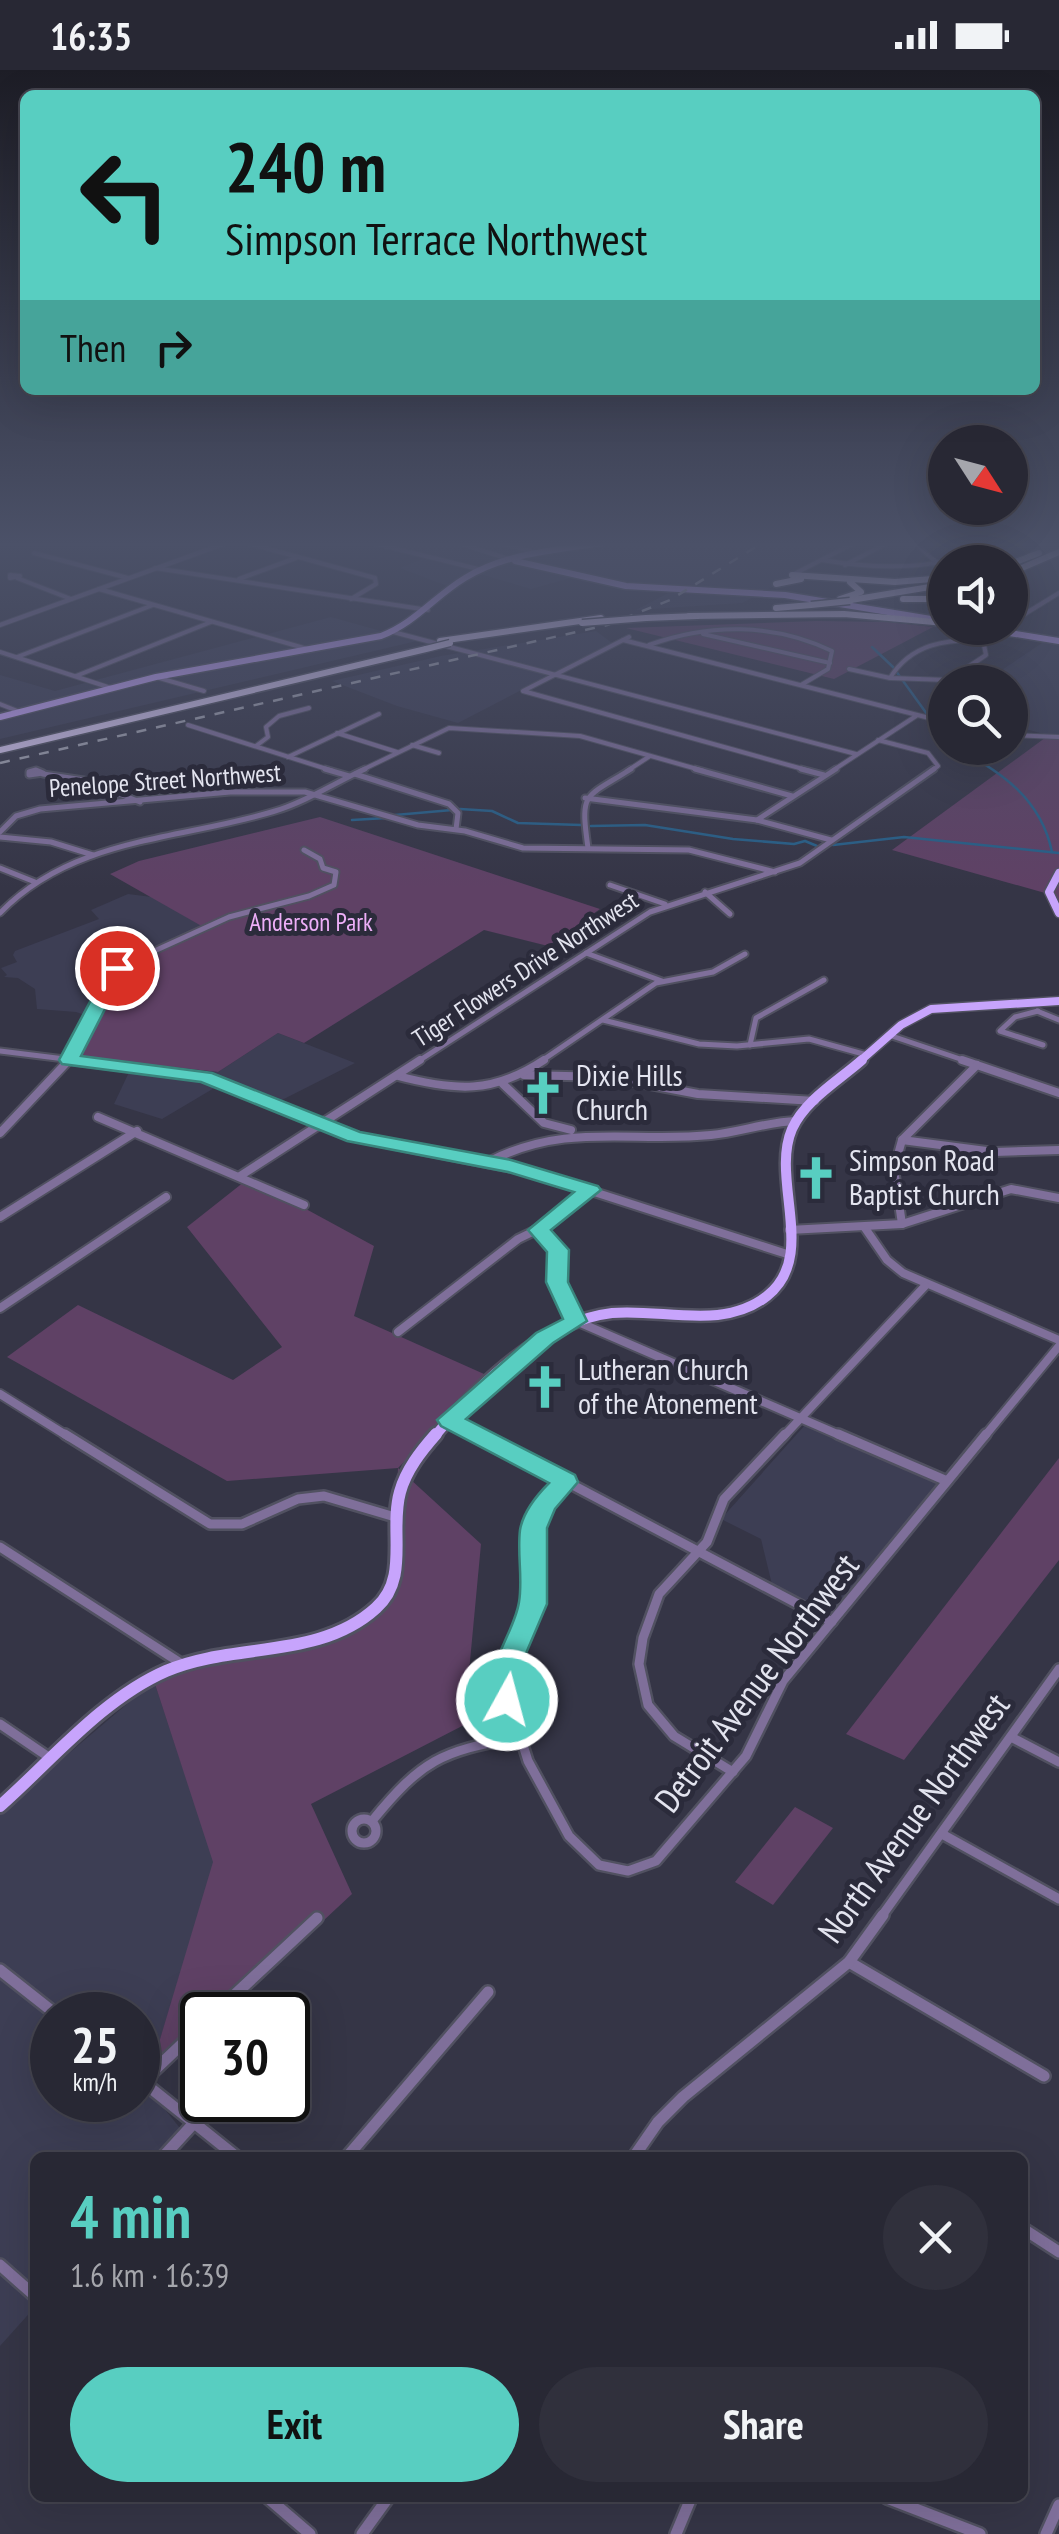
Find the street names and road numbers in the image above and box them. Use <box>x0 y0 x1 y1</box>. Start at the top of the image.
street label: Penelope Street Northwest <box>48 756 282 804</box>
street label: Tiger Flowers Drive Northwest <box>406 884 644 1054</box>
street label: Detroit Avenue Northwest <box>644 1543 869 1821</box>
street label: North Avenue Northwest <box>807 1683 1019 1951</box>

